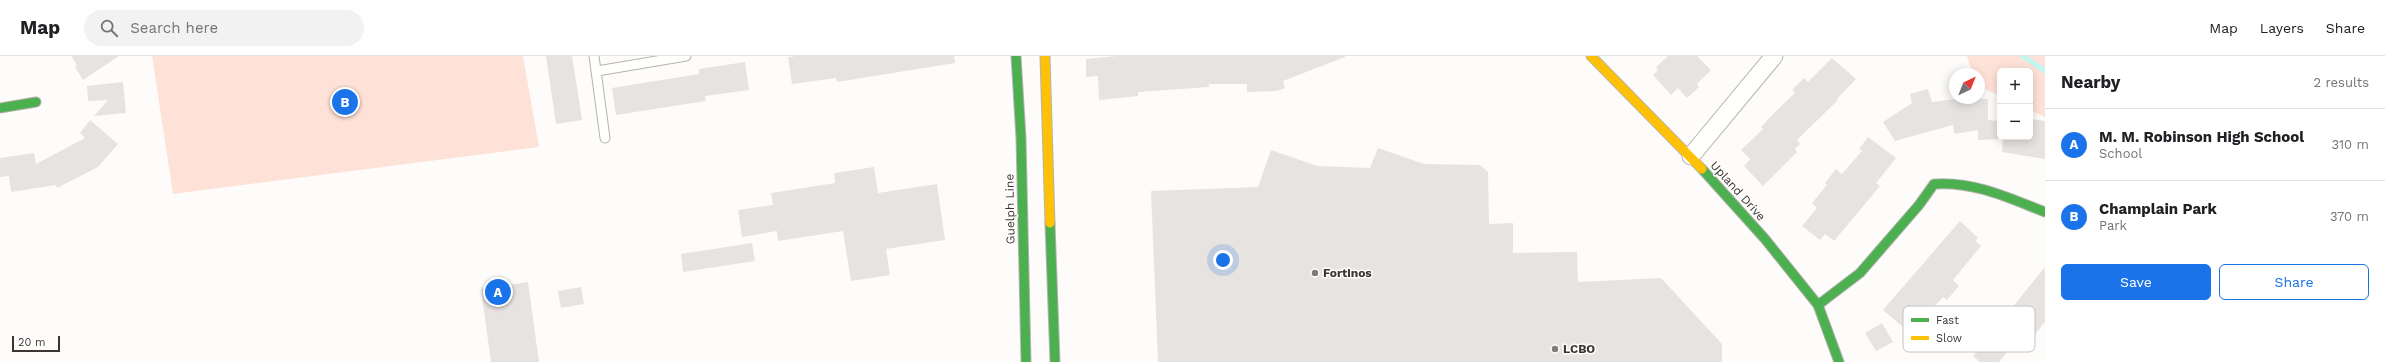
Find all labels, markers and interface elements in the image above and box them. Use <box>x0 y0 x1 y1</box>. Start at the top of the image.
search box <box>84 10 364 46</box>
text: Map <box>20 16 60 39</box>
icon: search <box>98 17 120 39</box>
text: Search here <box>130 19 218 37</box>
text: Map <box>2209 20 2238 36</box>
text: Layers <box>2260 20 2304 36</box>
text: Share <box>2326 20 2365 36</box>
north arrow <box>1949 68 1985 104</box>
map controls <box>1997 68 2033 140</box>
button: + <box>1997 68 2033 104</box>
text: Nearby <box>2061 72 2120 92</box>
text: 2 results <box>2314 75 2369 90</box>
pin: B <box>332 87 358 117</box>
button: − <box>1997 104 2033 140</box>
text: M. M. Robinson High School <box>2099 128 2304 146</box>
text: A <box>2070 137 2078 152</box>
text: 310 m <box>2331 137 2369 152</box>
text: School <box>2099 146 2142 161</box>
street label: Upland Drive <box>1708 158 1768 224</box>
street label: Guelph Line <box>1002 174 1018 244</box>
text: Champlain Park <box>2099 200 2217 218</box>
text: B <box>2070 209 2078 224</box>
text: 370 m <box>2330 209 2369 224</box>
text: Park <box>2099 218 2127 233</box>
your location <box>1213 250 1233 270</box>
button: Save <box>2061 264 2211 300</box>
button: Share <box>2219 264 2369 300</box>
place label: Fortinos <box>1323 266 1372 280</box>
marker: Fortinos <box>1310 268 1320 278</box>
pin: A <box>485 277 511 307</box>
legend <box>1903 306 2035 352</box>
text: Fast <box>1936 314 1959 327</box>
text: Slow <box>1936 332 1962 345</box>
scale bar <box>12 334 60 353</box>
text: 20 m <box>18 336 46 349</box>
place label: LCBO <box>1563 342 1595 356</box>
marker: LCBO <box>1550 344 1560 354</box>

